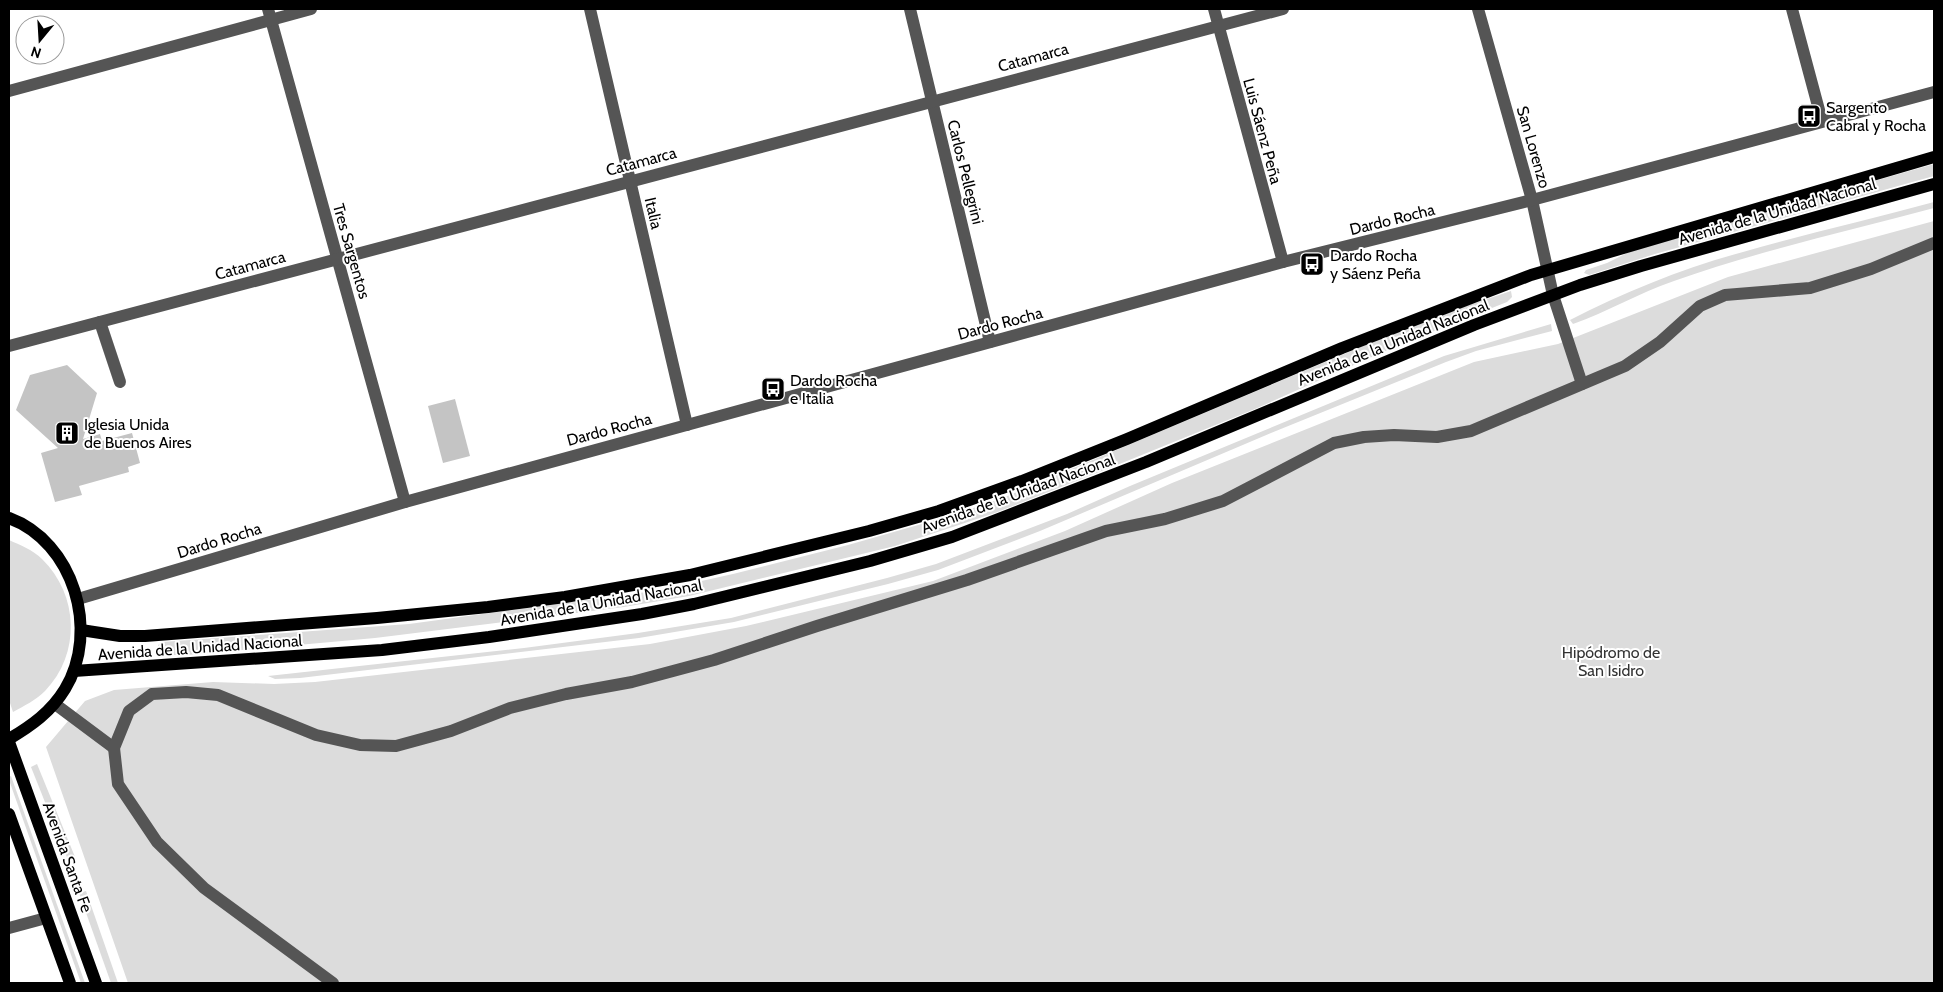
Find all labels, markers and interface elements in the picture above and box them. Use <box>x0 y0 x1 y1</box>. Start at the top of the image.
north arrow <box>15 15 65 65</box>
street label: Catamarca <box>996 39 1071 76</box>
text: N <box>28 42 43 62</box>
street label: Luis Sáenz Peña <box>1239 76 1286 187</box>
place label: Sargento Cabral y Rocha <box>1826 98 1926 135</box>
bus stop icon: Sargento Cabral y Rocha <box>1796 103 1822 129</box>
street label: San Lorenzo <box>1513 104 1554 190</box>
street label: Carlos Pellegrini <box>943 118 988 226</box>
street label: Catamarca <box>604 143 679 180</box>
street label: Avenida de la Unidad Nacional <box>1676 174 1878 249</box>
street label: Italia <box>641 195 666 231</box>
street label: Dardo Rocha <box>1348 200 1437 239</box>
street label: Tres Sargentos <box>329 201 374 301</box>
place label: Dardo Rocha y Sáenz Peña <box>1330 246 1421 283</box>
street label: Catamarca <box>213 247 288 284</box>
bus stop icon: Dardo Rocha y Sáenz Peña <box>1299 251 1325 277</box>
street label: Avenida de la Unidad Nacional <box>1295 295 1492 390</box>
street label: Dardo Rocha <box>956 303 1045 344</box>
place label: Dardo Rocha e Italia <box>790 371 877 408</box>
bus stop icon: Dardo Rocha e Italia <box>760 376 786 402</box>
street label: Dardo Rocha <box>565 409 654 450</box>
place label: Iglesia Unida de Buenos Aires <box>84 415 192 452</box>
building icon: Iglesia Unida de Buenos Aires <box>54 420 80 446</box>
street label: Avenida de la Unidad Nacional <box>919 449 1118 537</box>
street label: Dardo Rocha <box>175 519 264 562</box>
street label: Avenida de la Unidad Nacional <box>499 575 704 630</box>
street label: Avenida de la Unidad Nacional <box>97 631 303 664</box>
park label: Hipódromo de San Isidro <box>1562 643 1660 680</box>
street label: Avenida Santa Fe <box>39 799 96 915</box>

